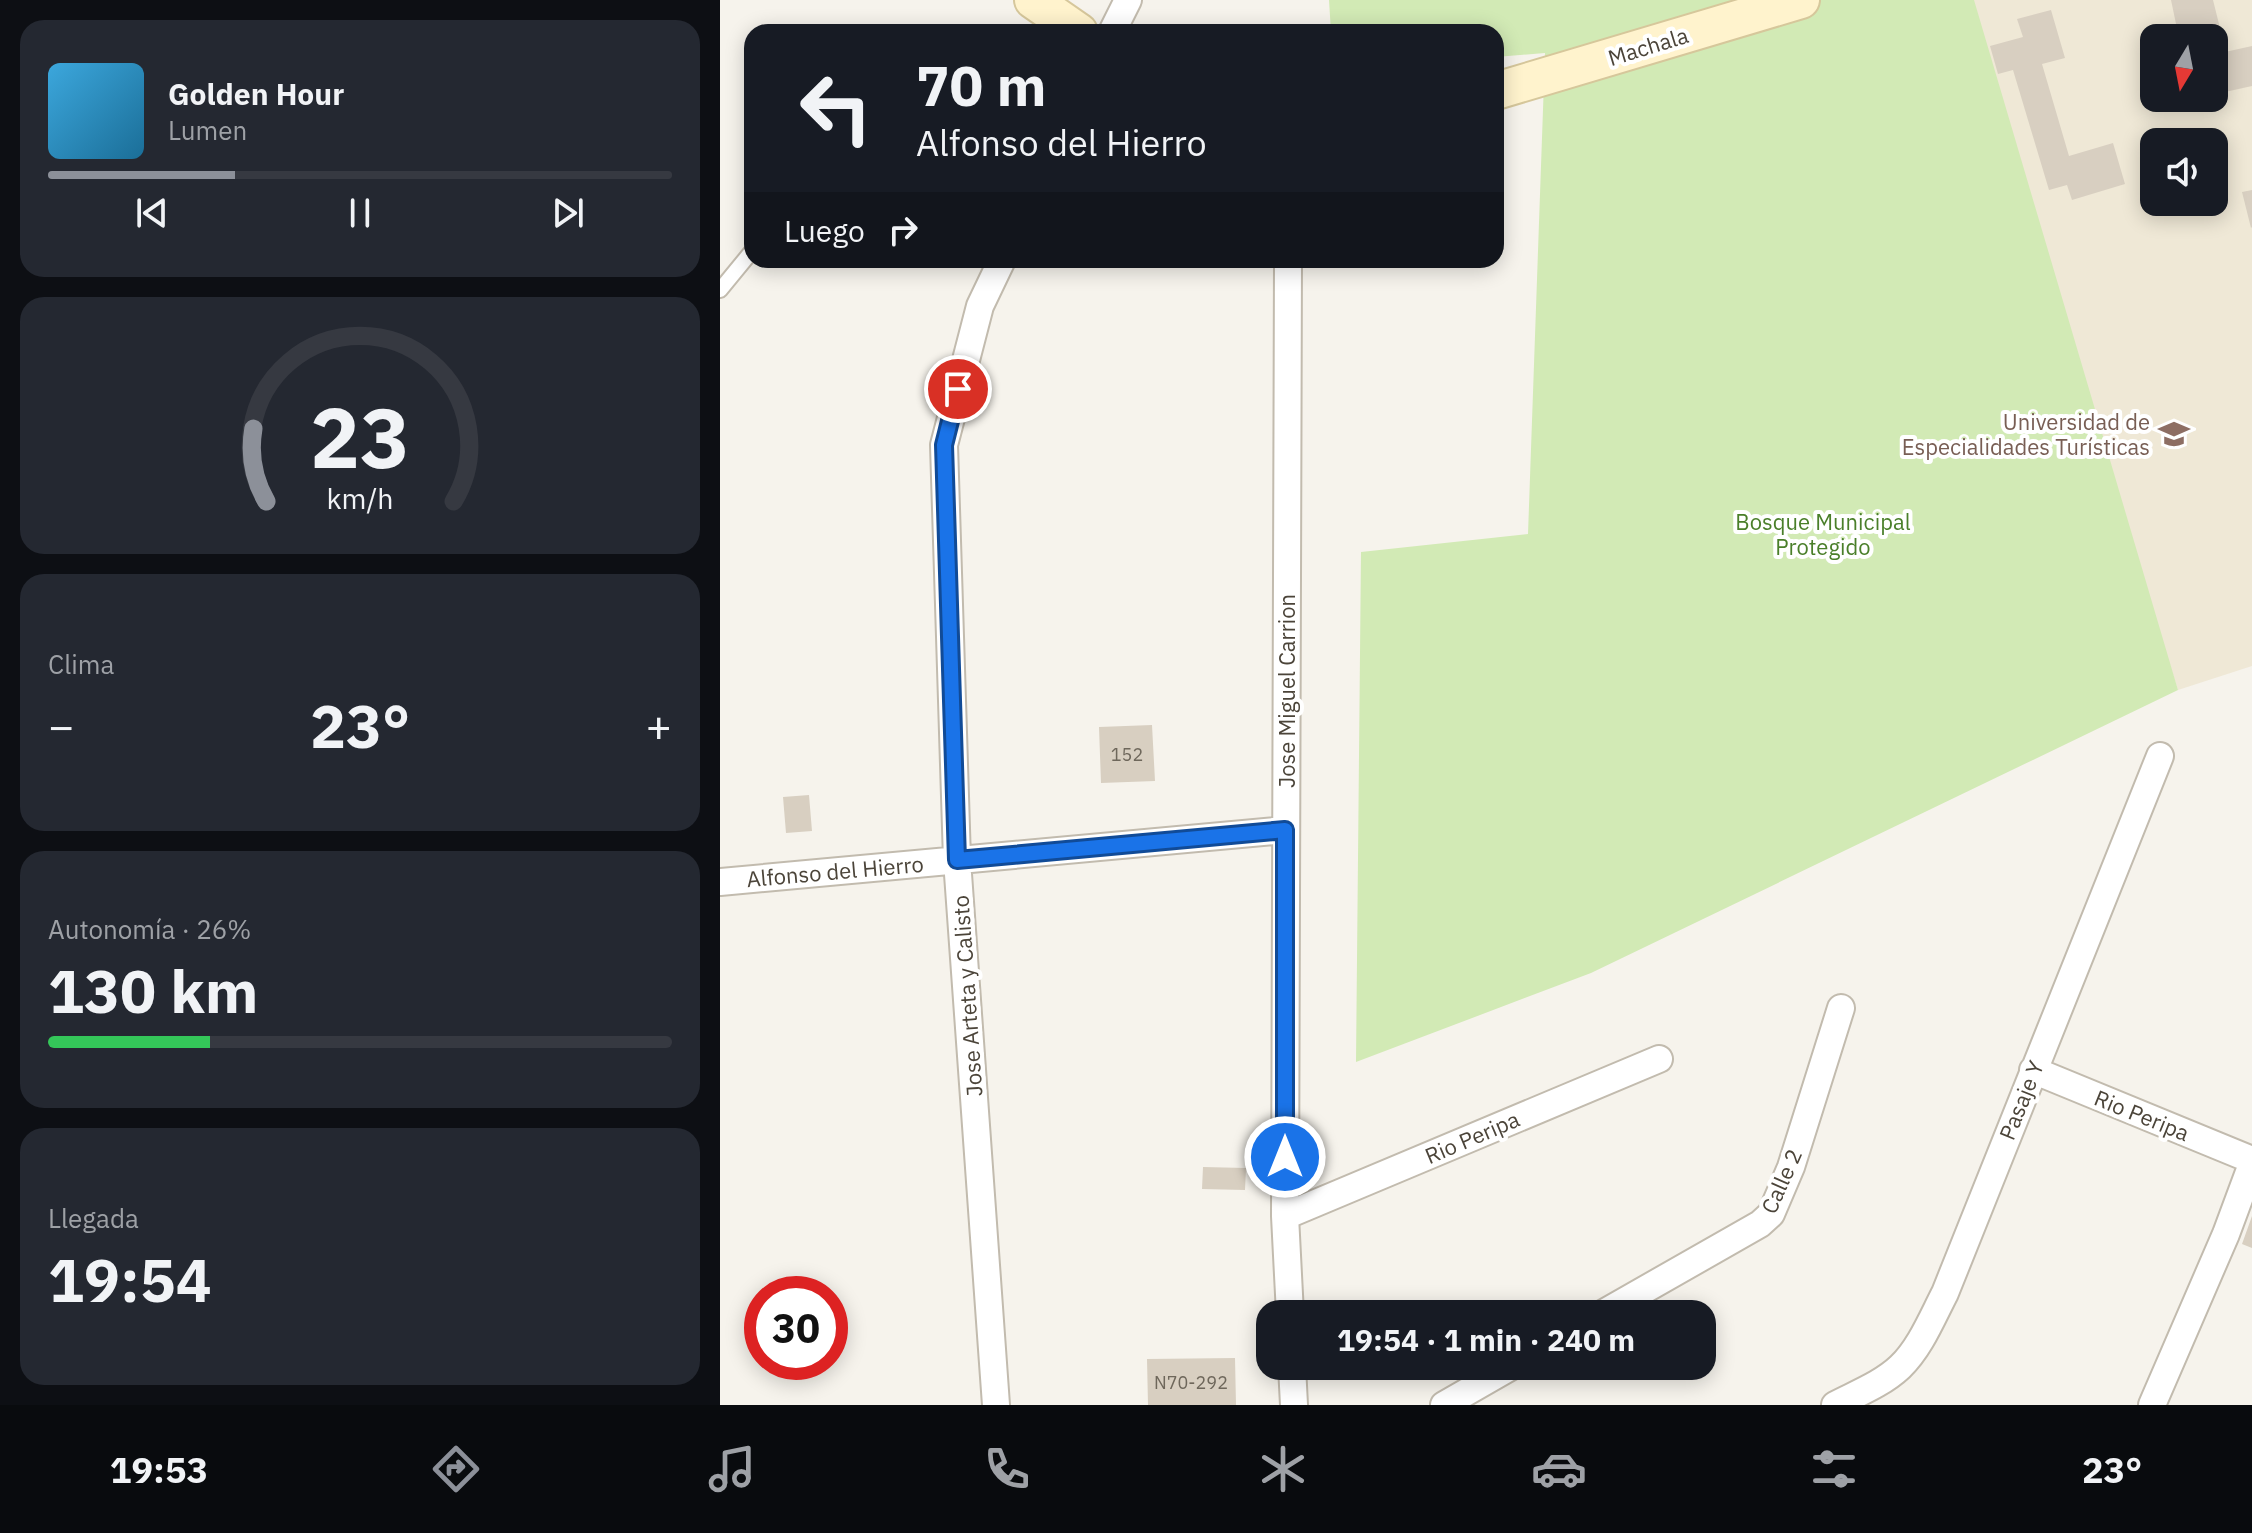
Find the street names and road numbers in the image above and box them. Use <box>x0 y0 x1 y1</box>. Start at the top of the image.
street label: Machala <box>1604 20 1692 72</box>
street label: Jose Miguel Carrion <box>1272 594 1301 788</box>
street label: Alfonso del Hierro <box>745 849 925 893</box>
street label: Jose Arteta y Calisto <box>945 894 989 1098</box>
street label: Pasaje Y <box>1992 1056 2050 1144</box>
street label: Rio Peripa <box>2090 1083 2194 1147</box>
street label: Rio Peripa <box>1420 1104 1524 1170</box>
street label: Calle 2 <box>1754 1144 1808 1218</box>

